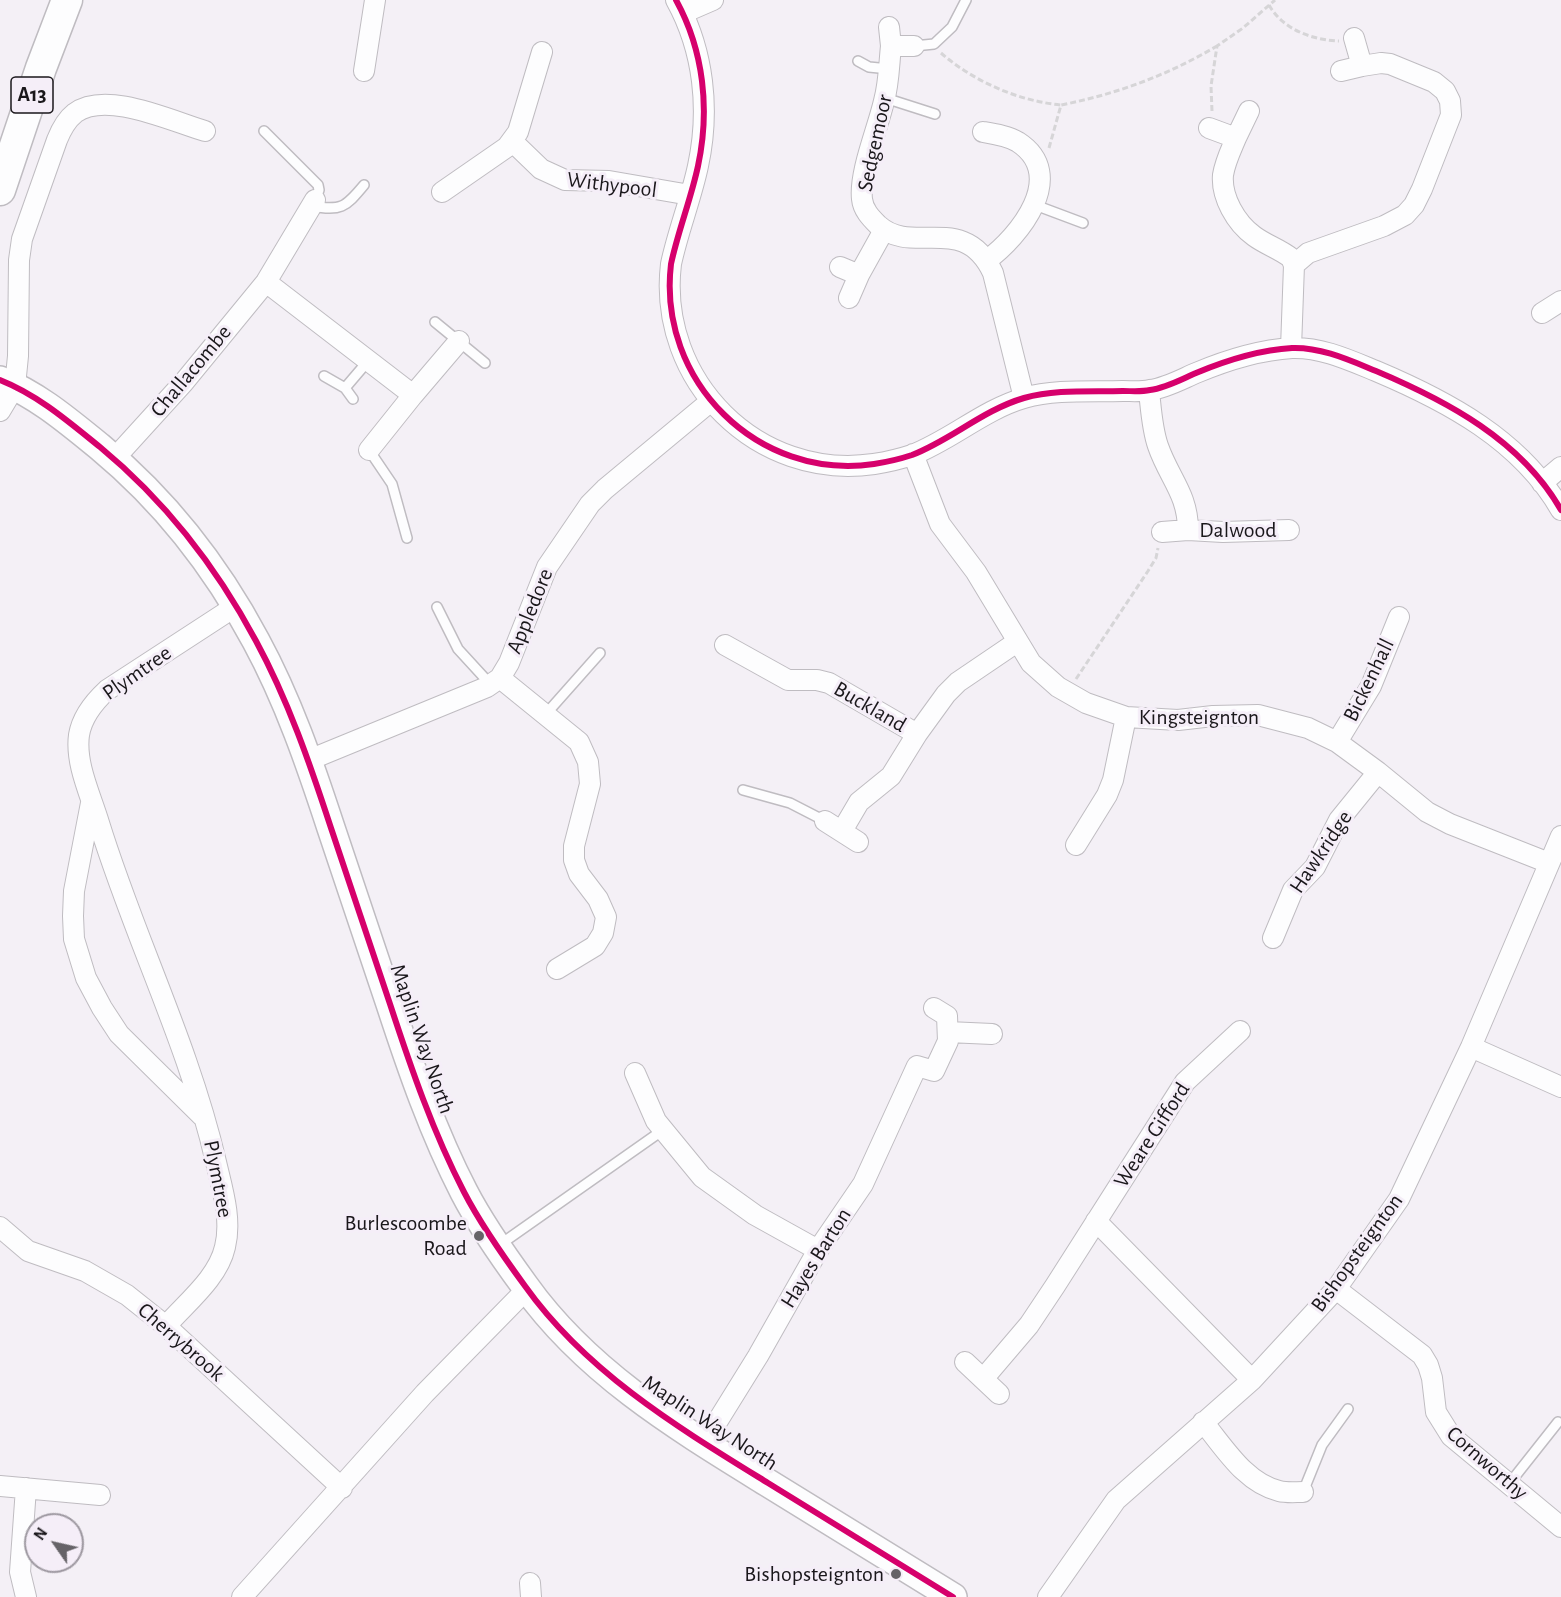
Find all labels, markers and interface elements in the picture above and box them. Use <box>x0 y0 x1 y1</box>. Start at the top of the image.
road number: A13 <box>11 77 53 113</box>
street label: Sedgemoor <box>852 92 898 194</box>
street label: Withypool <box>565 166 659 204</box>
street label: Challacombe <box>145 320 237 422</box>
street label: Dalwood <box>1199 517 1277 543</box>
street label: Appledore <box>501 565 559 657</box>
street label: Bickenhall <box>1338 634 1400 726</box>
street label: Plymtree <box>97 640 177 706</box>
street label: Buckland <box>829 676 911 738</box>
street label: Kingsteignton <box>1139 704 1259 730</box>
street label: Hawkridge <box>1284 806 1358 898</box>
street label: Maplin Way North <box>384 961 460 1117</box>
street label: Weare Gifford <box>1108 1077 1196 1193</box>
street label: Plymtree <box>198 1138 238 1220</box>
street label: Bishopsteignton <box>1305 1189 1409 1317</box>
street label: Hayes Barton <box>775 1203 857 1313</box>
place label: Burlescoombe Road <box>344 1210 467 1262</box>
marker: Burlescoombe Road <box>472 1229 486 1243</box>
street label: Cherrybrook <box>132 1297 230 1387</box>
street label: Maplin Way North <box>637 1369 783 1477</box>
street label: Cornworthy <box>1441 1420 1533 1506</box>
north arrow <box>24 1513 84 1573</box>
text: N <box>31 1525 50 1543</box>
place label: Bishopsteignton <box>744 1561 884 1587</box>
marker: Bishopsteignton <box>889 1567 903 1581</box>

